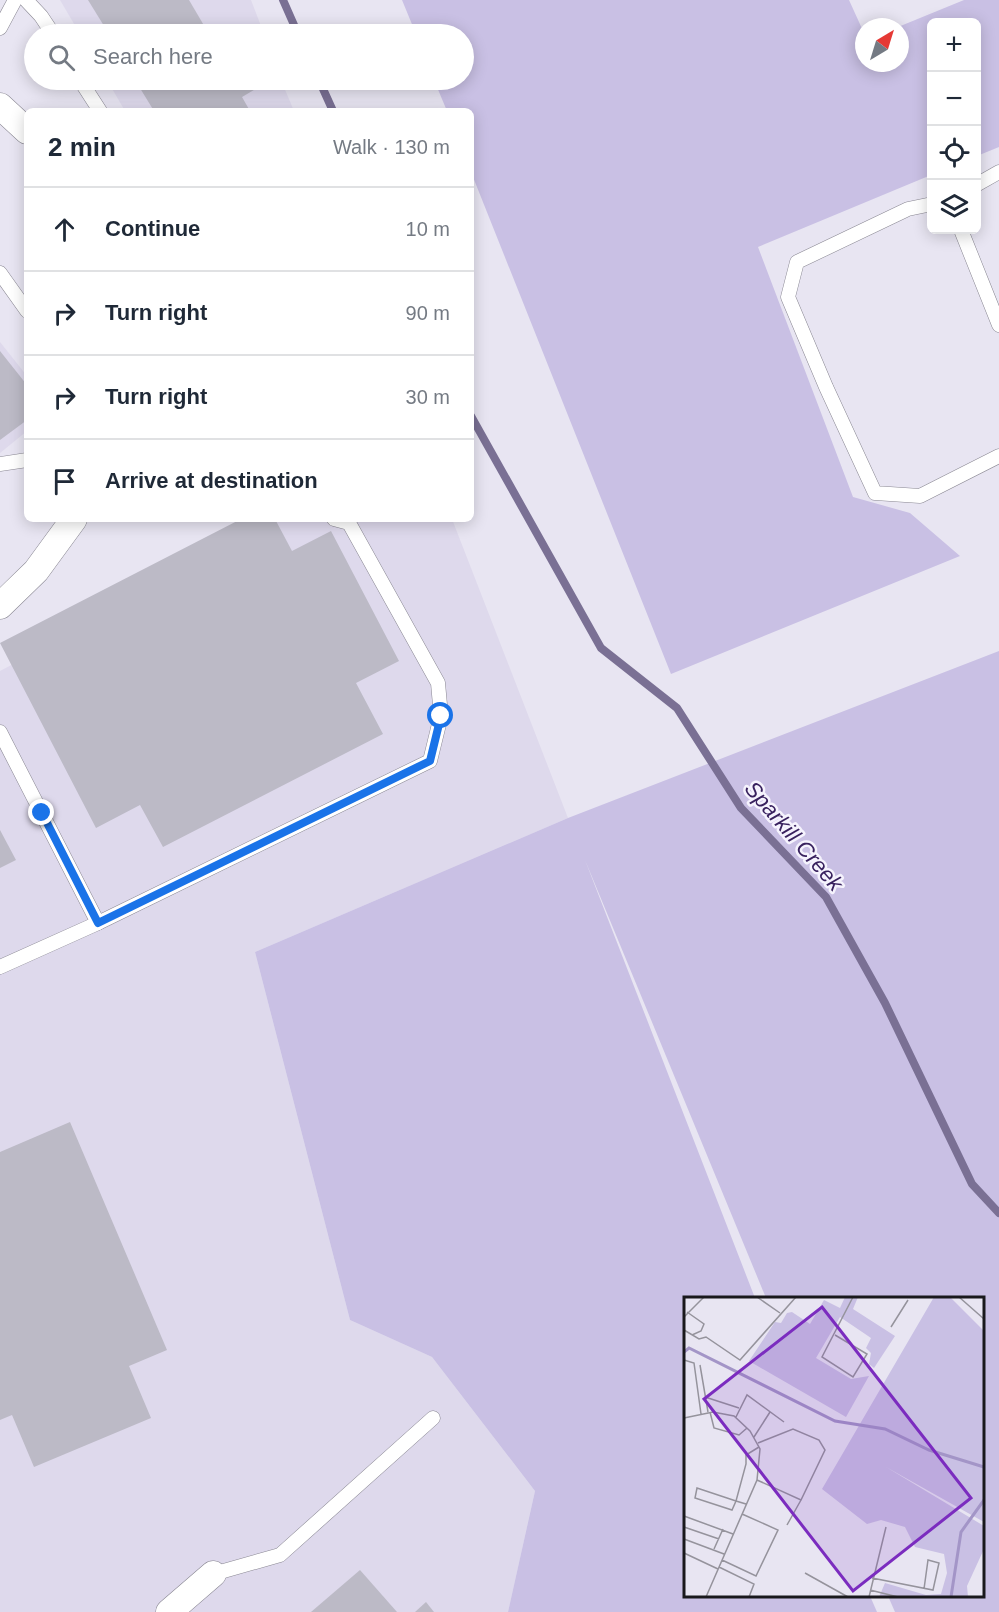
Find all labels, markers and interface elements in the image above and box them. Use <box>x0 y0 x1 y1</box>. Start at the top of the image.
north arrow <box>855 18 909 72</box>
map controls <box>927 18 981 234</box>
button: + <box>927 18 981 72</box>
search box <box>24 24 474 90</box>
icon: search <box>45 41 78 74</box>
text: Search here <box>93 44 213 69</box>
button: − <box>927 72 981 126</box>
button: locate <box>927 126 981 180</box>
text: 2 min <box>48 132 116 162</box>
text: Walk · 130 m <box>333 136 450 158</box>
button: layers <box>927 180 981 234</box>
icon: ahead <box>48 213 81 246</box>
text: Continue <box>105 216 200 241</box>
text: 10 m <box>406 218 450 240</box>
icon: right <box>48 297 81 330</box>
text: Turn right <box>105 300 207 325</box>
text: 90 m <box>406 302 450 324</box>
icon: right <box>48 381 81 414</box>
text: Turn right <box>105 384 207 409</box>
text: 30 m <box>406 386 450 408</box>
icon: arrive <box>48 465 81 498</box>
text: Arrive at destination <box>105 468 318 493</box>
route start <box>427 702 453 728</box>
water label: Sparkill Creek <box>740 776 849 897</box>
route end <box>28 799 54 825</box>
inset map <box>684 1297 984 1597</box>

